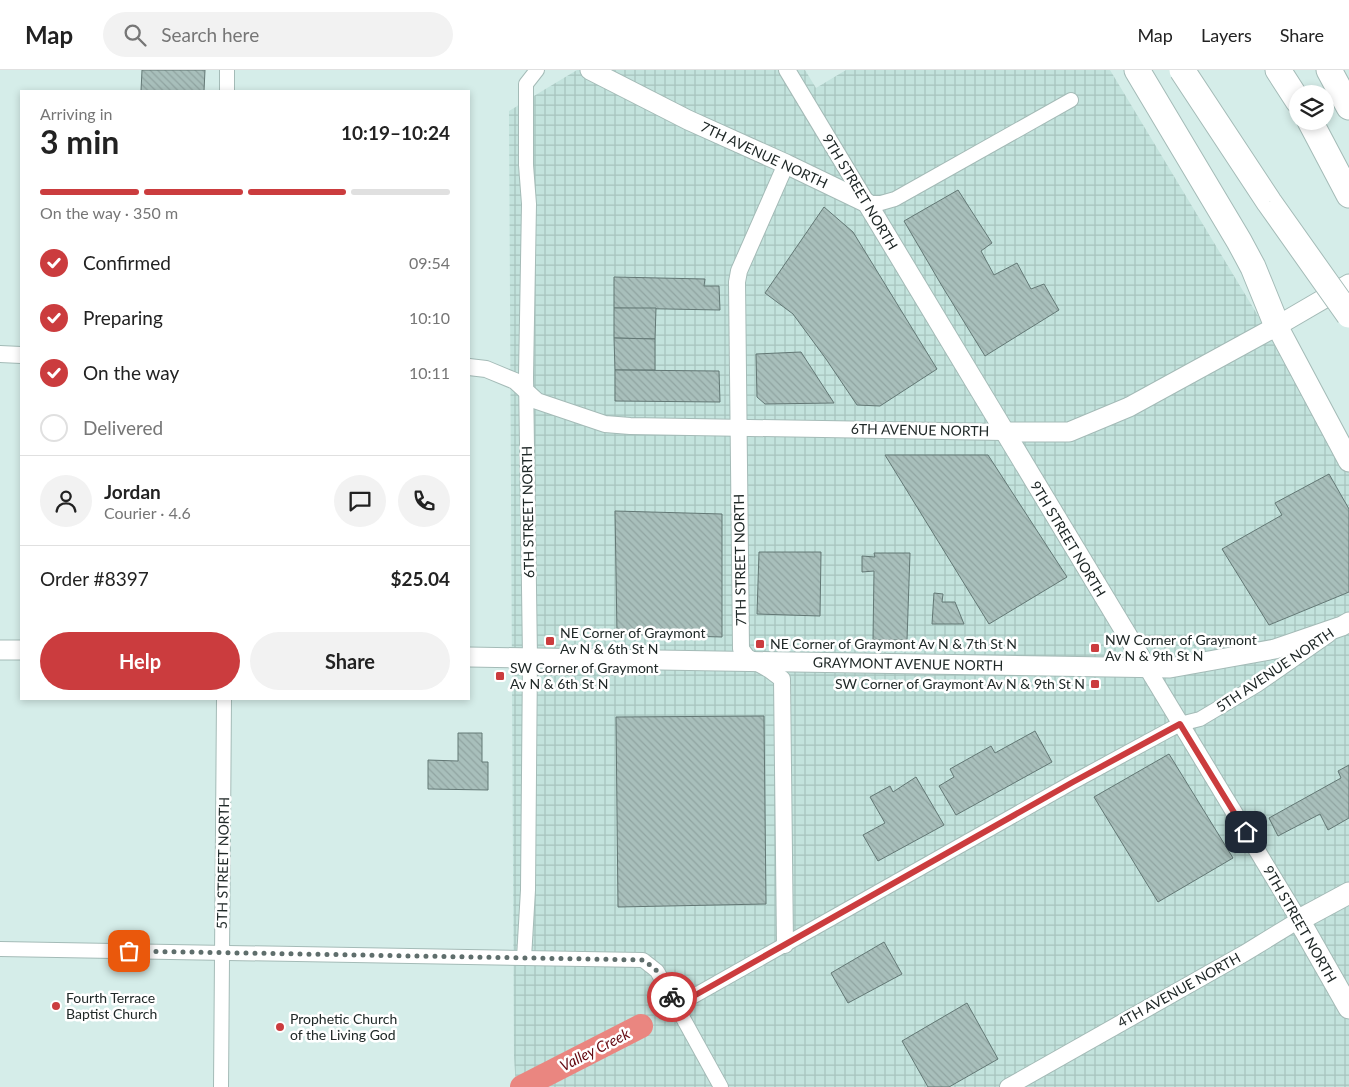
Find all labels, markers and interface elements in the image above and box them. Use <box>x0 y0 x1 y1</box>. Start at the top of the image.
search box <box>103 12 453 57</box>
text: Map <box>25 20 73 49</box>
icon: search <box>121 21 149 49</box>
text: Search here <box>161 23 259 46</box>
text: Map <box>1137 24 1173 46</box>
text: Layers <box>1201 24 1252 46</box>
text: Share <box>1280 24 1324 46</box>
map controls <box>1289 85 1334 130</box>
button: layers <box>1289 85 1334 130</box>
text: Arriving in <box>40 104 113 123</box>
street label: 7TH AVENUE NORTH <box>698 118 831 192</box>
text: 10:19–10:24 <box>341 121 450 144</box>
text: 3 min <box>40 122 119 161</box>
street label: 9TH STREET NORTH <box>819 131 902 253</box>
text: On the way · 350 m <box>40 203 178 222</box>
icon: check <box>40 249 68 277</box>
text: Confirmed <box>83 251 171 274</box>
text: 09:54 <box>409 253 450 272</box>
icon: check <box>40 304 68 332</box>
text: Preparing <box>83 306 163 329</box>
text: 10:10 <box>409 308 450 327</box>
icon: check <box>40 359 68 387</box>
text: On the way <box>83 361 179 384</box>
text: 10:11 <box>409 363 450 382</box>
text: Delivered <box>83 416 163 439</box>
street label: 6TH AVENUE NORTH <box>851 420 989 439</box>
street label: 6TH STREET NORTH <box>518 446 537 578</box>
button: person <box>40 475 92 527</box>
button: chat <box>334 475 386 527</box>
button: phone <box>398 475 450 527</box>
street label: 9TH STREET NORTH <box>1027 478 1110 600</box>
text: Jordan <box>104 480 161 503</box>
street label: 7TH STREET NORTH <box>730 494 749 626</box>
text: Courier · 4.6 <box>104 503 191 522</box>
text: Order #8397 <box>40 567 149 590</box>
text: $25.04 <box>390 567 450 590</box>
place label: NE Corner of Graymont Av N & 6th St N <box>560 624 706 657</box>
street label: 5TH AVENUE NORTH <box>1213 624 1337 715</box>
place label: NW Corner of Graymont Av N & 9th St N <box>1105 631 1257 664</box>
button: Help <box>40 632 240 690</box>
button: Share <box>250 632 450 690</box>
marker: NE Corner of Graymont Av N & 6th St N <box>544 635 556 647</box>
place label: NE Corner of Graymont Av N & 7th St N <box>770 635 1017 652</box>
marker: NE Corner of Graymont Av N & 7th St N <box>754 638 766 650</box>
marker: NW Corner of Graymont Av N & 9th St N <box>1089 642 1101 654</box>
street label: GRAYMONT AVENUE NORTH <box>813 653 1003 674</box>
place label: SW Corner of Graymont Av N & 6th St N <box>510 659 659 692</box>
marker: SW Corner of Graymont Av N & 6th St N <box>494 670 506 682</box>
place label: SW Corner of Graymont Av N & 9th St N <box>835 675 1085 692</box>
marker: SW Corner of Graymont Av N & 9th St N <box>1089 678 1101 690</box>
street label: 5TH STREET NORTH <box>213 797 232 929</box>
pin <box>1225 811 1267 853</box>
icon: home <box>1232 818 1260 846</box>
street label: 9TH STREET NORTH <box>1260 862 1341 985</box>
pin <box>108 930 150 972</box>
icon: bag <box>115 937 143 965</box>
street label: 4TH AVENUE NORTH <box>1114 949 1243 1031</box>
courier <box>647 972 697 1022</box>
icon: bike <box>658 983 686 1011</box>
place label: Fourth Terrace Baptist Church <box>66 989 157 1022</box>
marker: Fourth Terrace Baptist Church <box>50 1000 62 1012</box>
place label: Prophetic Church of the Living God <box>290 1010 397 1043</box>
marker: Prophetic Church of the Living God <box>274 1021 286 1033</box>
water label: Valley Creek <box>557 1023 633 1074</box>

